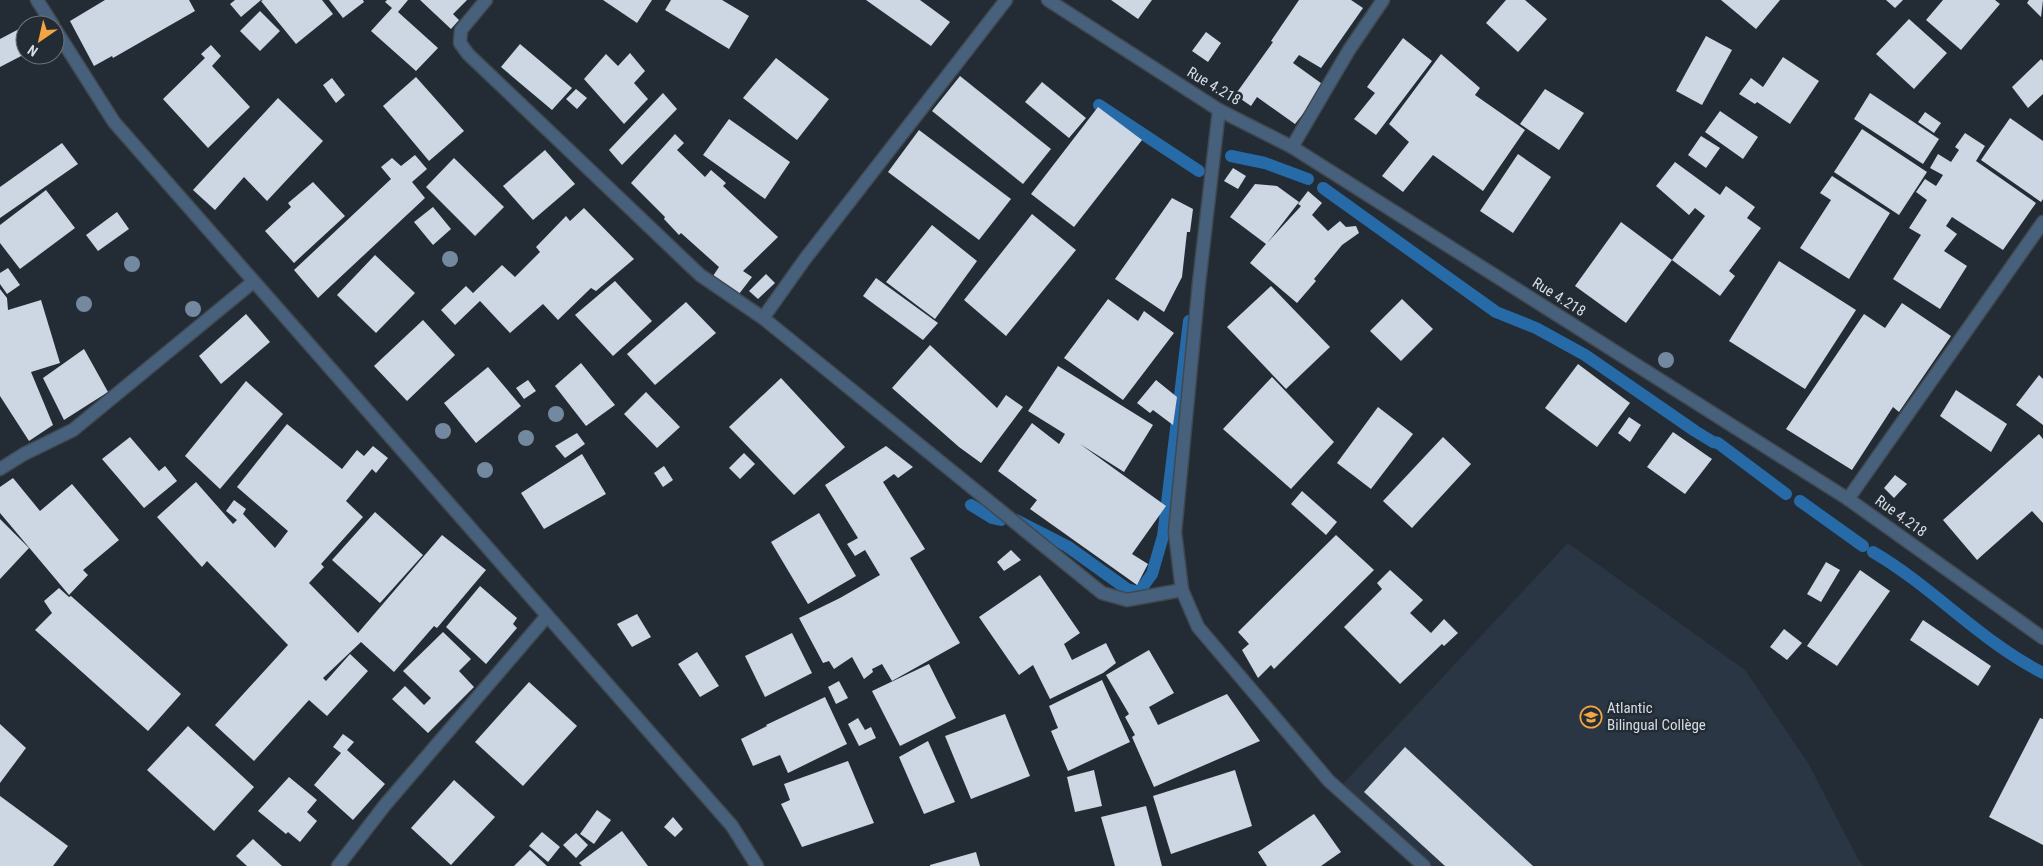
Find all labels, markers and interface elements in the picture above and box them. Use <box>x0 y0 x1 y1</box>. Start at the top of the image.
north arrow <box>15 15 65 65</box>
text: N <box>25 42 41 60</box>
street label: Rue 4.218 <box>1184 63 1244 109</box>
street label: Rue 4.218 <box>1529 274 1589 320</box>
street label: Rue 4.218 <box>1872 491 1930 541</box>
place label: Atlantic Bilingual Collège <box>1607 699 1706 734</box>
school or university icon: Atlantic Bilingual Collège <box>1579 705 1603 729</box>

